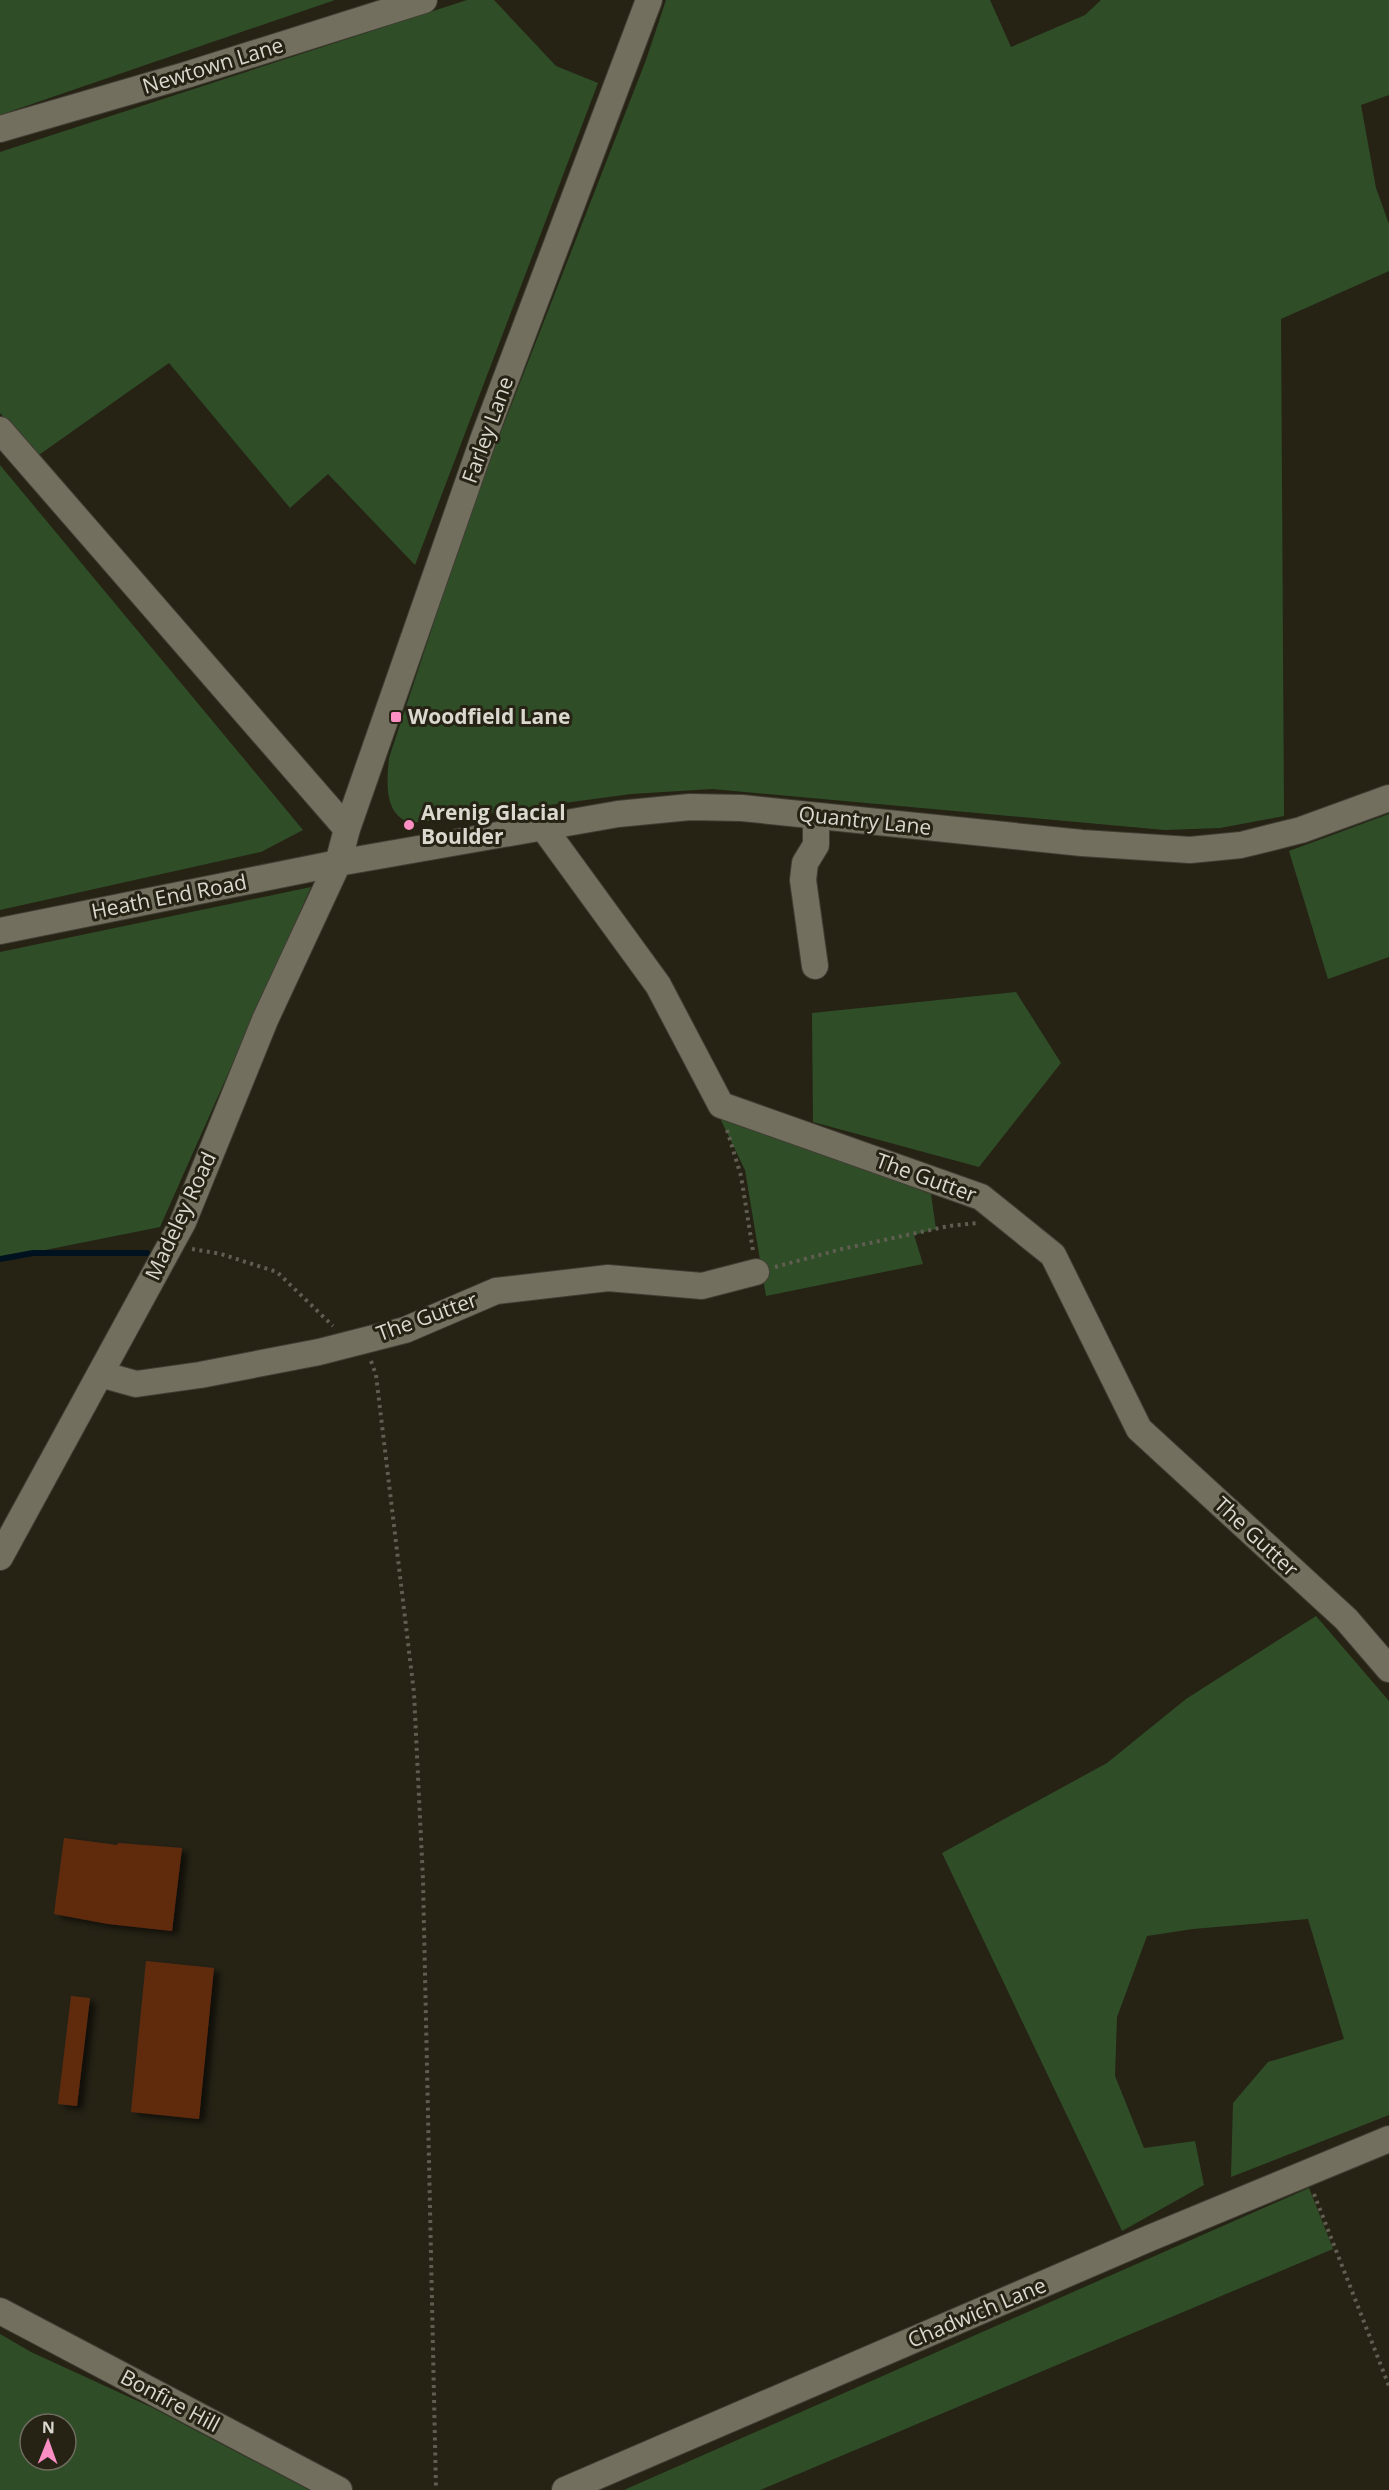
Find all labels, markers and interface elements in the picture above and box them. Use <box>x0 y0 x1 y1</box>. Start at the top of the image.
street label: Newtown Lane <box>139 30 287 100</box>
street label: Farley Lane <box>455 372 519 487</box>
place label: Woodfield Lane <box>408 702 570 730</box>
marker: Woodfield Lane <box>389 710 403 724</box>
place label: Arenig Glacial Boulder <box>421 798 566 850</box>
street label: Quantry Lane <box>797 799 933 841</box>
marker: Arenig Glacial Boulder <box>402 818 416 832</box>
street label: Heath End Road <box>89 867 249 925</box>
street label: The Gutter <box>872 1146 981 1208</box>
street label: Madeley Road <box>138 1147 222 1284</box>
street label: The Gutter <box>372 1285 481 1347</box>
street label: The Gutter <box>1209 1490 1305 1583</box>
street label: Chadwich Lane <box>903 2270 1050 2354</box>
street label: Bonfire Hill <box>116 2362 225 2438</box>
north arrow <box>18 2412 78 2472</box>
text: N <box>42 2416 55 2438</box>

